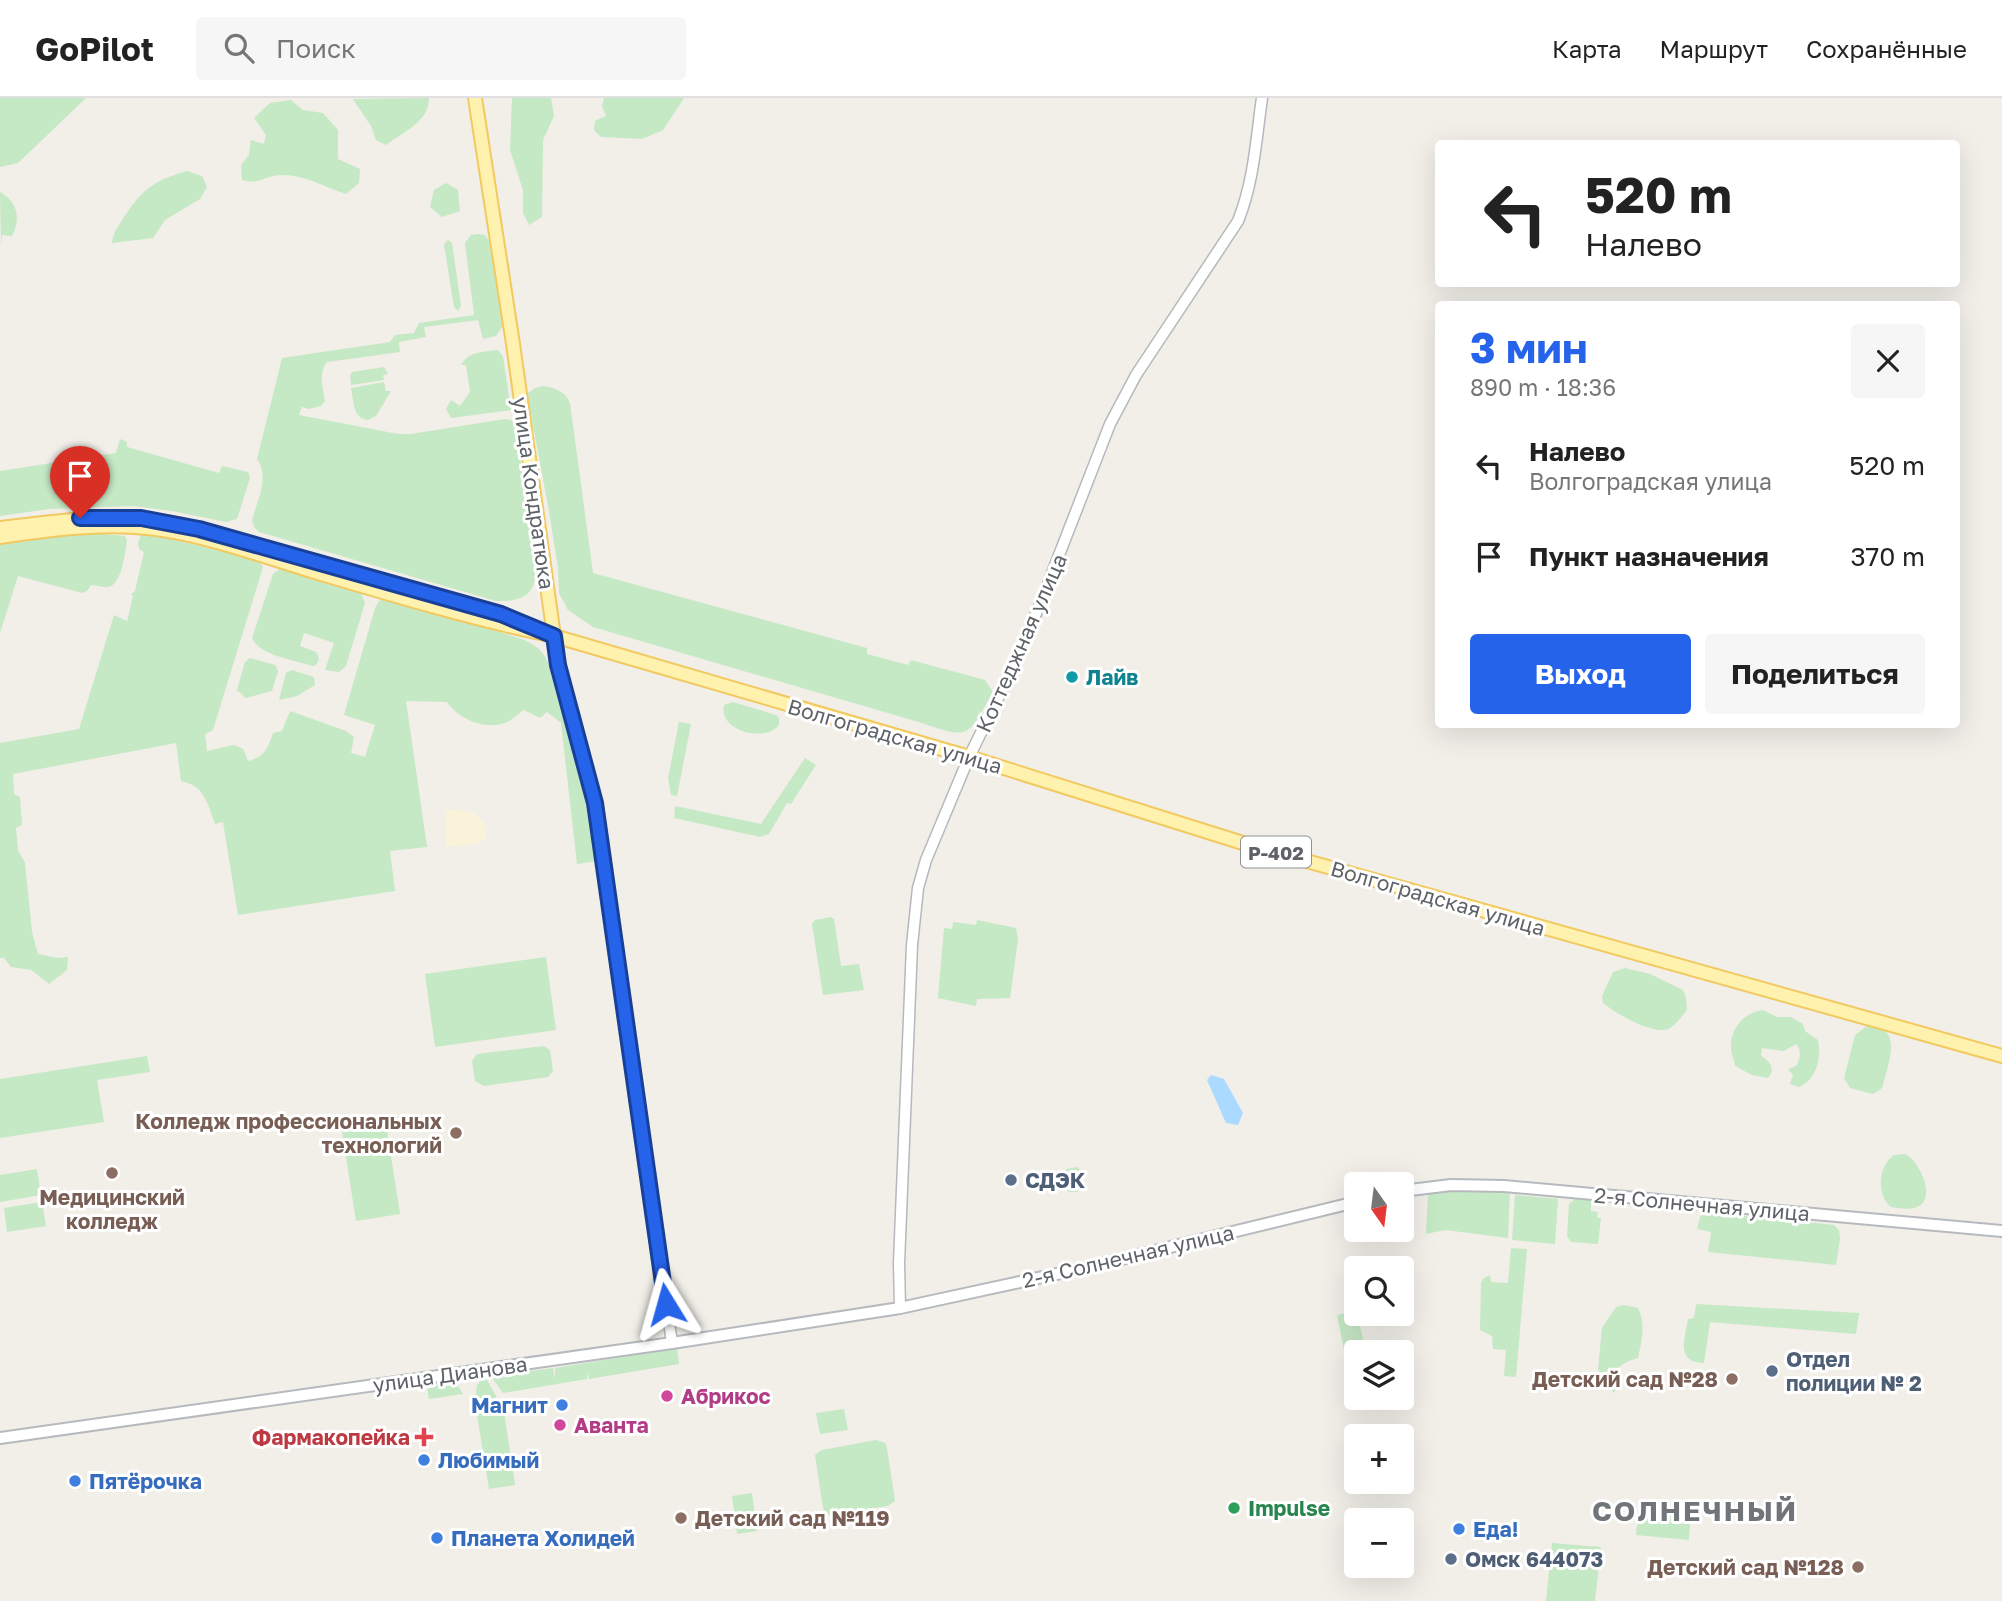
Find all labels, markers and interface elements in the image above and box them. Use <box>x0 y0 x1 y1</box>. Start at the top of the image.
search box <box>196 17 686 80</box>
text: GoPilot <box>35 29 154 68</box>
icon: search <box>220 29 258 67</box>
text: Поиск <box>276 33 356 64</box>
text: Карта <box>1552 34 1622 63</box>
text: Маршрут <box>1660 34 1768 63</box>
text: Сохранённые <box>1806 34 1967 63</box>
text: 520 m <box>1585 165 1732 224</box>
icon: left <box>1470 168 1561 259</box>
text: Налево <box>1585 225 1702 263</box>
text: 3 мин <box>1470 322 1588 372</box>
button: close <box>1851 324 1925 398</box>
text: 890 m · 18:36 <box>1470 373 1616 401</box>
street label: улица Кондратюка <box>508 395 560 591</box>
text: Налево <box>1529 436 1625 467</box>
pin <box>50 446 110 518</box>
icon: left <box>1470 447 1508 485</box>
text: 520 m <box>1849 450 1925 481</box>
icon: arrive <box>61 457 99 495</box>
text: Волгоградская улица <box>1529 467 1772 495</box>
icon: arrive <box>1470 538 1508 576</box>
text: Пункт назначения <box>1529 541 1769 572</box>
text: 370 m <box>1850 541 1925 572</box>
street label: Коттеджная улица <box>970 550 1072 736</box>
button: Выход <box>1470 634 1691 714</box>
button: Поделиться <box>1705 634 1925 714</box>
place label: Лайв <box>1086 664 1138 690</box>
marker: Лайв <box>1064 669 1080 685</box>
street label: Волгоградская улица <box>785 693 1005 779</box>
road number: Р-402 <box>1241 836 1311 867</box>
street label: Волгоградская улица <box>1328 855 1548 941</box>
place label: Колледж профессиональных технологий <box>135 1108 442 1158</box>
marker: Колледж профессиональных технологий <box>448 1125 464 1141</box>
marker: Медицинский колледж <box>104 1165 120 1181</box>
place label: СДЭК <box>1025 1167 1086 1193</box>
marker: СДЭК <box>1003 1172 1019 1188</box>
north arrow <box>1344 1172 1414 1242</box>
map controls <box>1344 1172 1414 1578</box>
street label: 2-я Солнечная улица <box>1593 1182 1811 1226</box>
place label: Медицинский колледж <box>39 1184 185 1234</box>
street label: 2-я Солнечная улица <box>1020 1219 1236 1293</box>
button: search <box>1344 1256 1414 1326</box>
position arrow <box>629 1267 703 1341</box>
button: layers <box>1344 1340 1414 1410</box>
place label: Отдел полиции № 2 <box>1786 1346 1922 1396</box>
street label: улица Дианова <box>371 1350 529 1398</box>
marker: Отдел полиции № 2 <box>1764 1363 1780 1379</box>
place label: Детский сад №28 <box>1532 1366 1718 1392</box>
marker: Детский сад №28 <box>1724 1371 1740 1387</box>
place label: Абрикос <box>681 1383 771 1409</box>
marker: Абрикос <box>659 1388 675 1404</box>
place label: Магнит <box>471 1392 548 1418</box>
marker: Магнит <box>554 1397 570 1413</box>
place label: Аванта <box>574 1412 649 1438</box>
marker: Аванта <box>552 1417 568 1433</box>
place label: Фармакопейка <box>252 1424 410 1450</box>
button: + <box>1344 1424 1414 1494</box>
marker: Фармакопейка <box>416 1429 432 1445</box>
place label: Любимый <box>438 1447 539 1473</box>
marker: Любимый <box>416 1452 432 1468</box>
place label: Пятёрочка <box>89 1468 202 1494</box>
marker: Пятёрочка <box>67 1473 83 1489</box>
district label: СОЛНЕЧНЫЙ <box>1592 1494 1798 1527</box>
place label: Impulse <box>1248 1495 1330 1521</box>
marker: Impulse <box>1226 1500 1242 1516</box>
place label: Детский сад №119 <box>695 1505 890 1531</box>
button: − <box>1344 1508 1414 1578</box>
marker: Детский сад №119 <box>673 1510 689 1526</box>
place label: Еда! <box>1473 1516 1518 1542</box>
marker: Еда! <box>1451 1521 1467 1537</box>
place label: Планета Холидей <box>451 1525 635 1551</box>
marker: Планета Холидей <box>429 1530 445 1546</box>
place label: Омск 644073 <box>1465 1546 1603 1572</box>
marker: Омск 644073 <box>1443 1551 1459 1567</box>
place label: Детский сад №128 <box>1647 1554 1844 1580</box>
marker: Детский сад №128 <box>1850 1559 1866 1575</box>

